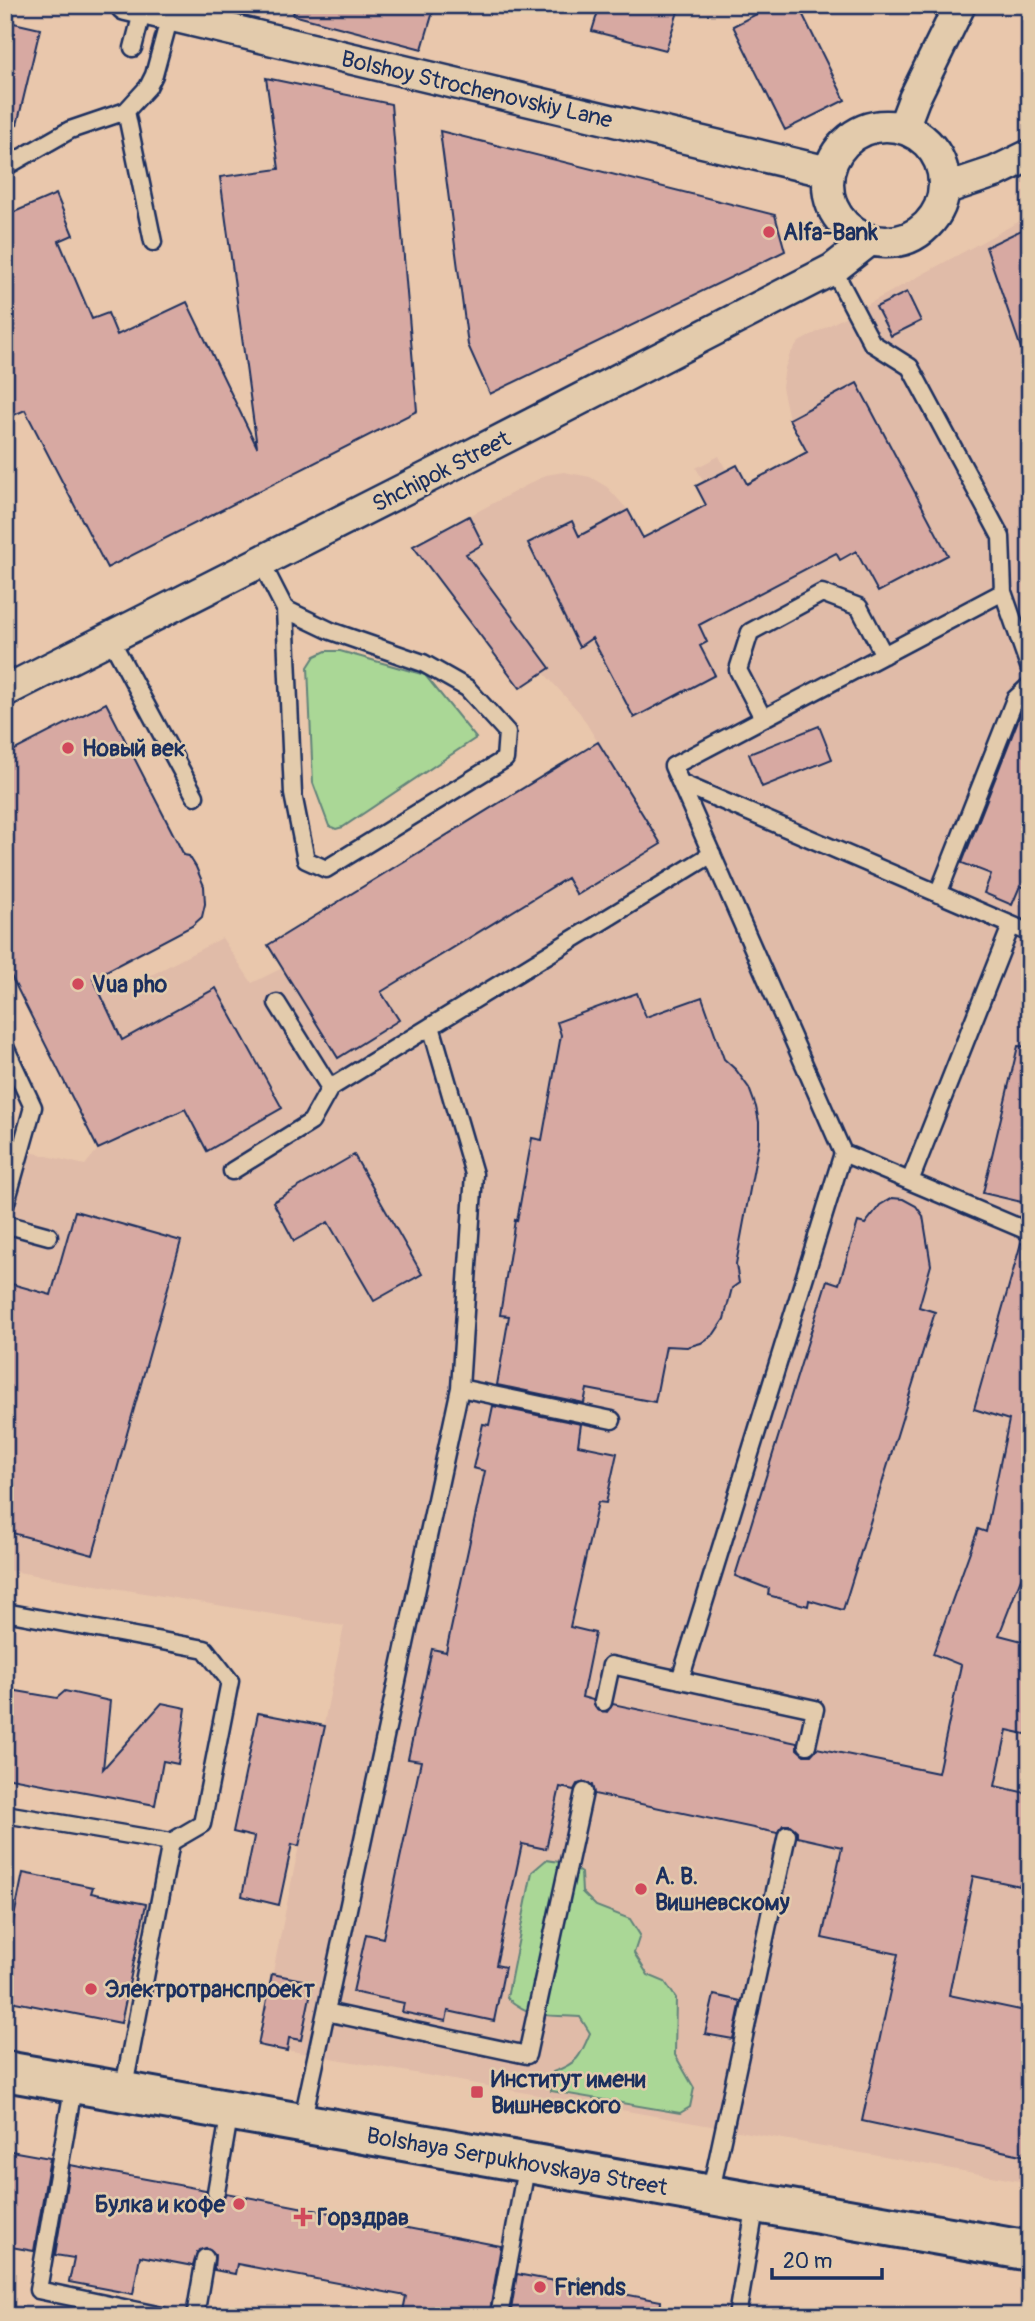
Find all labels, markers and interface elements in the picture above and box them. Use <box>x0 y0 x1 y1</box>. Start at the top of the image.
street label: Bolshoy Strochenovskiy Lane <box>338 44 616 135</box>
place label: Alfa-Bank <box>783 218 878 247</box>
marker: Alfa-Bank <box>761 224 777 240</box>
street label: Shchipok Street <box>367 424 516 519</box>
place label: Новый век <box>82 734 186 763</box>
marker: Новый век <box>60 740 76 756</box>
place label: Vua pho <box>92 970 168 999</box>
marker: Vua pho <box>70 976 86 992</box>
place label: А. В. Вишневскому <box>655 1862 790 1917</box>
marker: А. В. Вишневскому <box>633 1881 649 1897</box>
place label: Электротранспроект <box>105 1975 315 2004</box>
marker: Электротранспроект <box>83 1981 99 1997</box>
place label: Институт имени Вишневского <box>491 2065 646 2120</box>
marker: Институт имени Вишневского <box>469 2084 485 2100</box>
street label: Bolshaya Serpukhovskaya Street <box>364 2121 670 2202</box>
place label: Булка и кофе <box>95 2190 226 2219</box>
marker: Булка и кофе <box>231 2196 247 2212</box>
place label: Горздрав <box>317 2203 409 2232</box>
marker: Горздрав <box>295 2209 311 2225</box>
scale bar <box>772 2237 883 2281</box>
text: 20 m <box>783 2248 832 2275</box>
place label: Friends <box>554 2273 626 2302</box>
marker: Friends <box>532 2279 548 2295</box>

